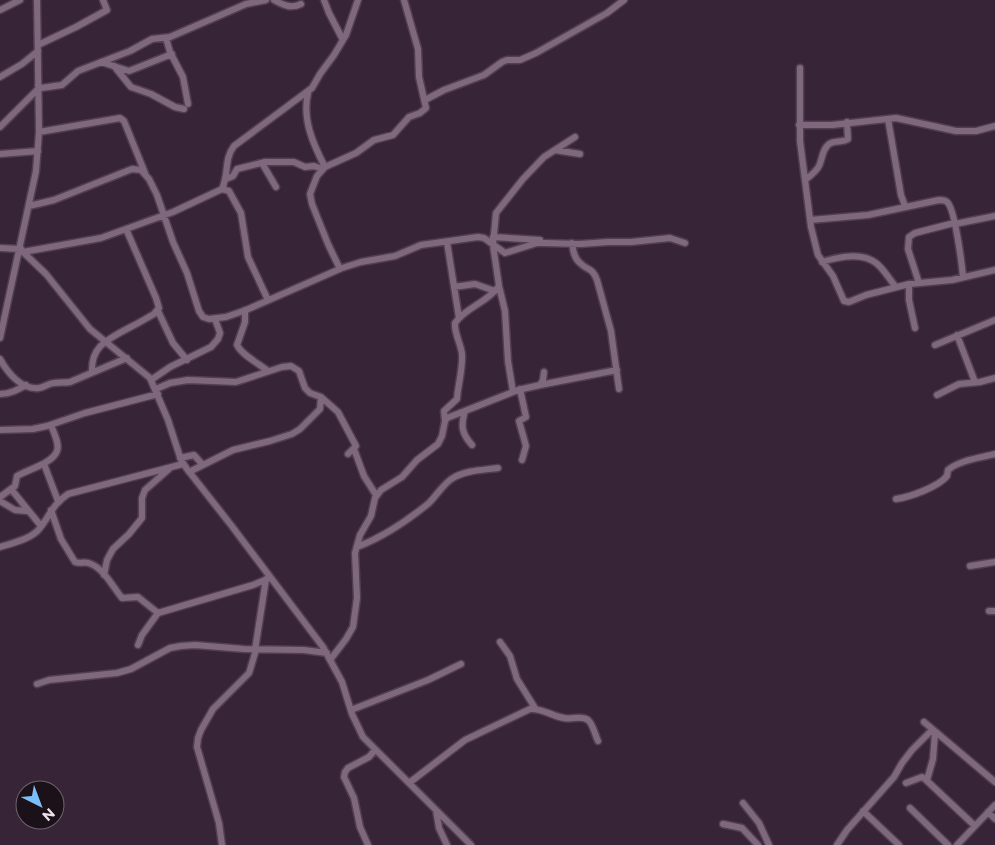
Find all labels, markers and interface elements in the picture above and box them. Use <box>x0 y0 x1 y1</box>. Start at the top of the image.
north arrow <box>15 780 65 830</box>
text: N <box>38 804 59 825</box>

